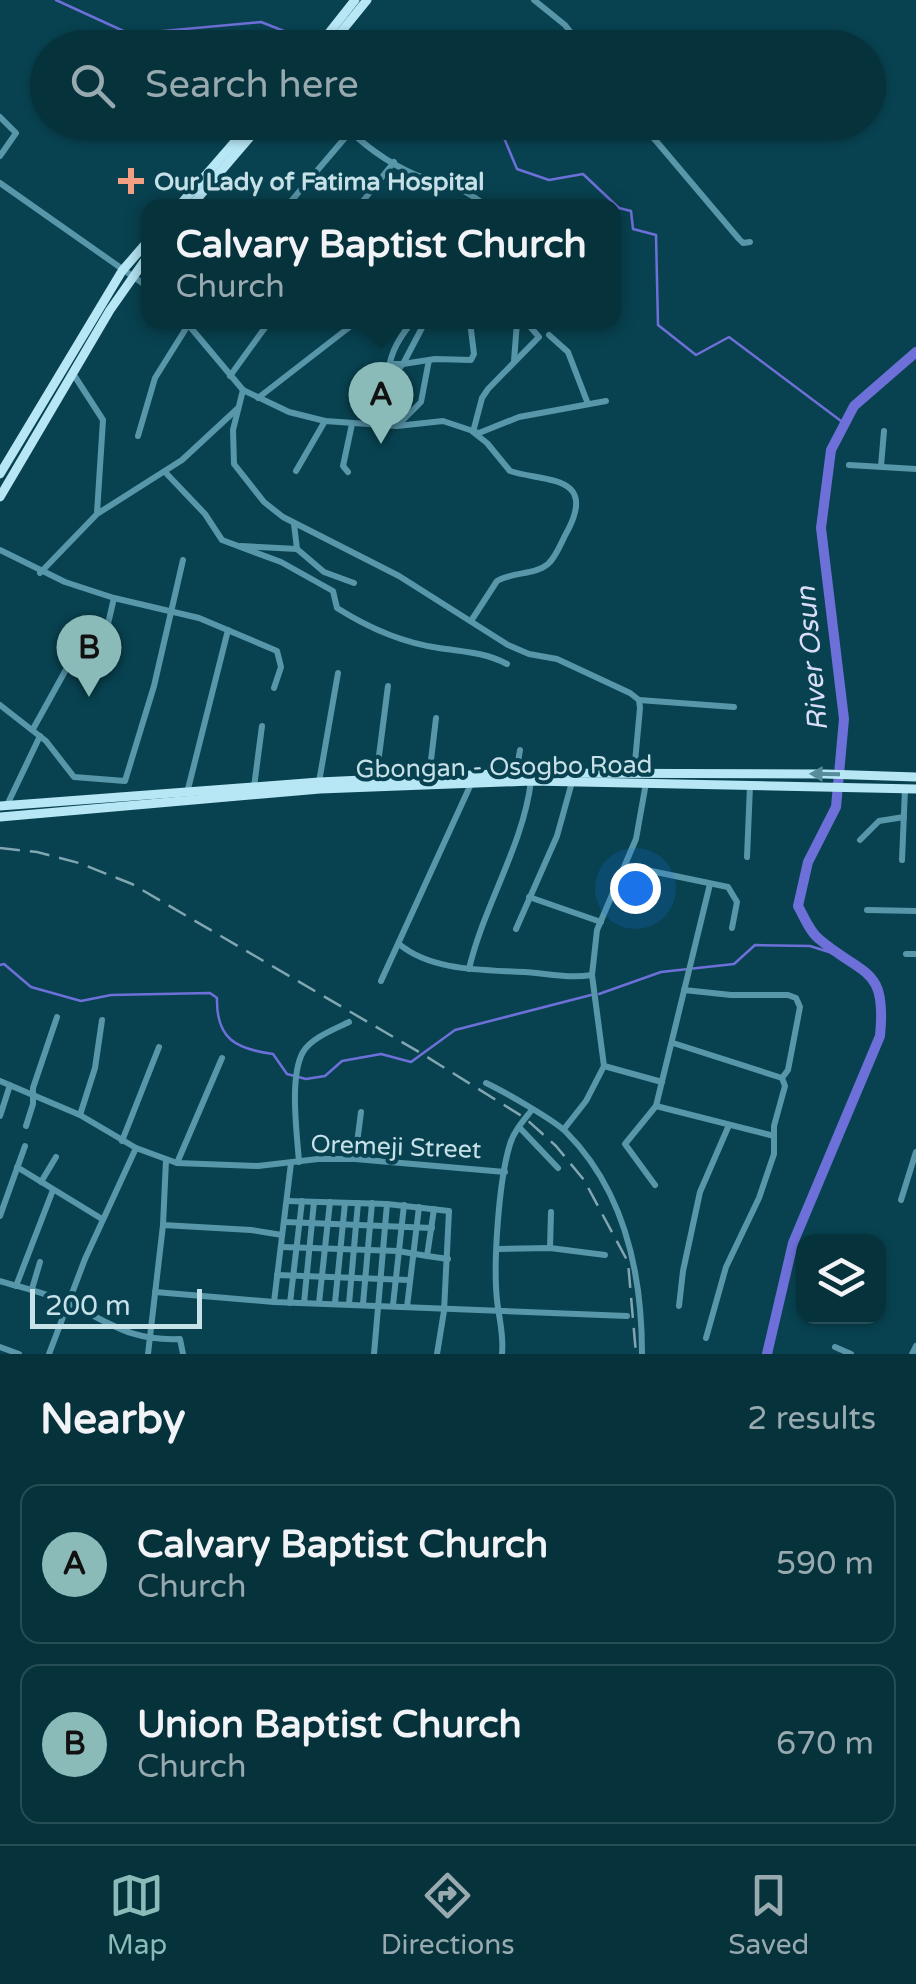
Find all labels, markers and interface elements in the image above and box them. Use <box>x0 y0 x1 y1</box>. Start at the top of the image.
search box <box>30 30 886 140</box>
icon: search <box>65 58 120 113</box>
text: Search here <box>145 62 359 108</box>
place label: Our Lady of Fatima Hospital <box>154 167 485 197</box>
marker: Our Lady of Fatima Hospital <box>118 168 144 194</box>
popup <box>141 199 621 329</box>
text: Calvary Baptist Church <box>175 222 587 268</box>
text: Church <box>175 268 285 306</box>
pin: A <box>348 362 414 444</box>
water label: River Osun <box>789 584 835 733</box>
pin: B <box>56 614 122 697</box>
street label: Gbongan - Osogbo Road <box>355 749 653 785</box>
one-way arrow <box>809 766 841 782</box>
your location <box>610 863 661 914</box>
street label: Oremeji Street <box>310 1129 482 1165</box>
map controls <box>796 1234 886 1324</box>
button: layers <box>796 1234 886 1324</box>
scale bar <box>30 1284 202 1328</box>
text: 200 m <box>45 1289 131 1323</box>
text: Nearby <box>40 1394 185 1445</box>
text: 2 results <box>747 1400 876 1438</box>
text: Calvary Baptist Church <box>137 1522 548 1568</box>
text: A <box>63 1545 86 1583</box>
text: 590 m <box>776 1545 874 1583</box>
text: Church <box>137 1568 246 1606</box>
text: Union Baptist Church <box>137 1702 522 1748</box>
text: B <box>63 1725 86 1763</box>
text: 670 m <box>776 1725 874 1763</box>
text: Church <box>137 1748 246 1786</box>
tab: Map <box>107 1868 167 1962</box>
tab: Directions <box>381 1868 515 1962</box>
tab: Saved <box>728 1868 809 1962</box>

